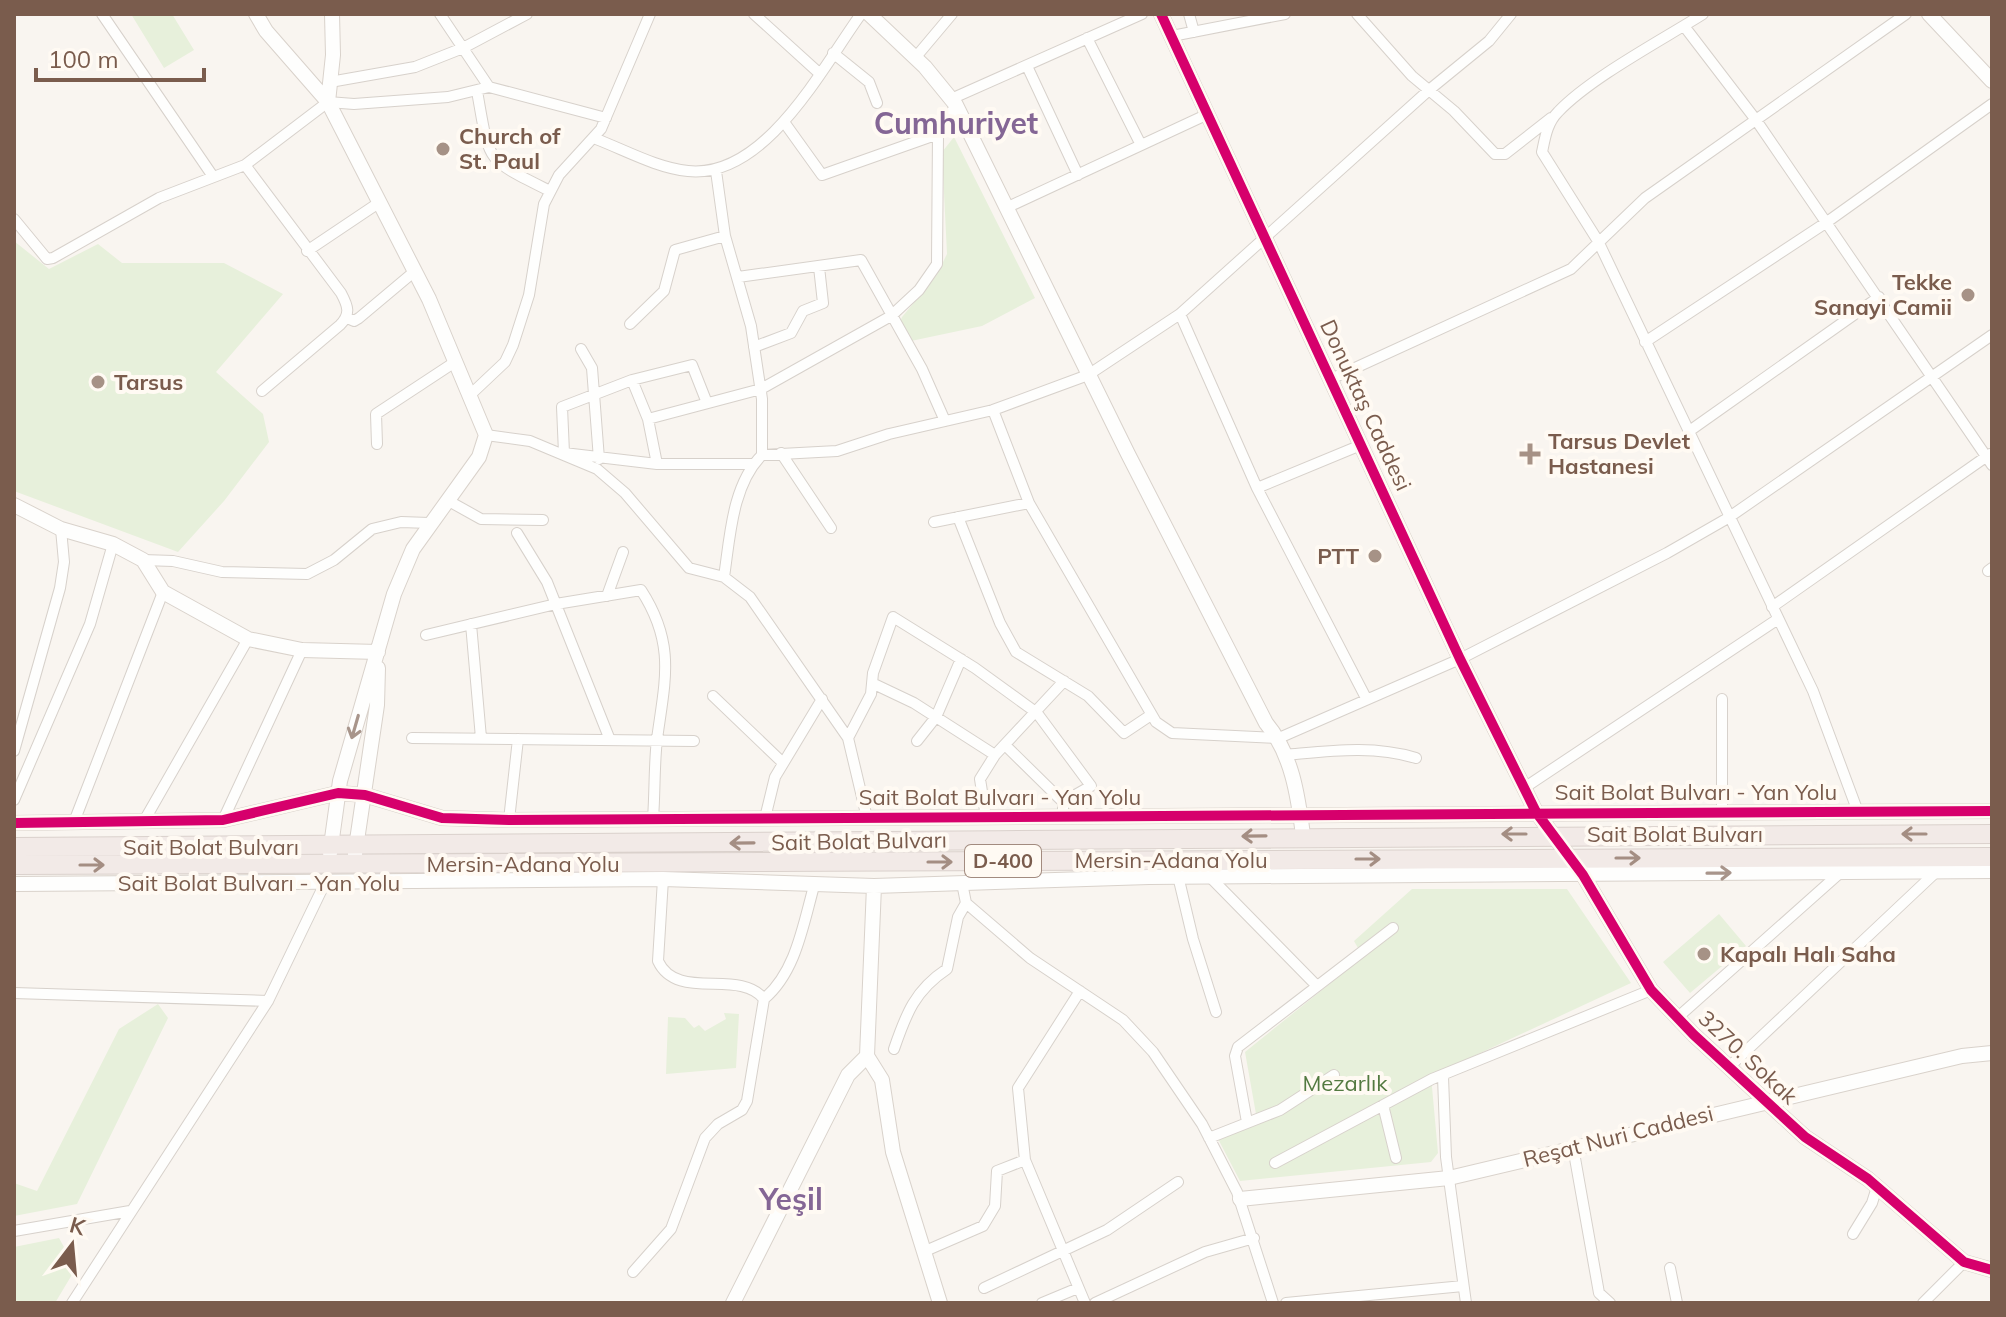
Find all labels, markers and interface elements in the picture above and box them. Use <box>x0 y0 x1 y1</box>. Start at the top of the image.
scale bar <box>36 32 204 82</box>
text: 100 m <box>48 44 119 74</box>
district label: Cumhuriyet <box>874 104 1038 142</box>
place label: Church of St. Paul <box>459 122 561 175</box>
marker: Church of St. Paul <box>434 140 452 158</box>
place label: Tekke Sanayi Camii <box>1814 268 1952 321</box>
marker: Tekke Sanayi Camii <box>1959 286 1977 304</box>
street label: Donuktaş Caddesi <box>1314 315 1418 495</box>
place label: Tarsus <box>114 368 183 396</box>
marker: Tarsus <box>89 373 107 391</box>
place label: Tarsus Devlet Hastanesi <box>1548 427 1690 480</box>
marker: Tarsus Devlet Hastanesi <box>1519 443 1541 465</box>
place label: PTT <box>1317 542 1359 570</box>
marker: PTT <box>1366 547 1384 565</box>
one-way arrow <box>347 713 362 739</box>
street label: Sait Bolat Bulvarı - Yan Yolu <box>1555 778 1837 806</box>
street label: Sait Bolat Bulvarı - Yan Yolu <box>859 783 1141 811</box>
street label: Sait Bolat Bulvarı <box>1587 820 1763 848</box>
street label: Sait Bolat Bulvarı <box>771 825 947 857</box>
one-way arrow <box>1501 826 1528 842</box>
one-way arrow <box>1901 826 1928 842</box>
one-way arrow <box>1241 828 1268 843</box>
street label: Sait Bolat Bulvarı <box>123 833 299 861</box>
one-way arrow <box>729 835 756 850</box>
road number: D-400 <box>965 845 1041 877</box>
street label: Mersin-Adana Yolu <box>1074 846 1268 874</box>
street label: Mersin-Adana Yolu <box>426 850 620 878</box>
one-way arrow <box>1614 850 1641 866</box>
one-way arrow <box>1354 851 1381 867</box>
one-way arrow <box>926 854 953 870</box>
one-way arrow <box>78 857 105 872</box>
one-way arrow <box>1705 866 1732 881</box>
street label: Sait Bolat Bulvarı - Yan Yolu <box>118 869 400 897</box>
place label: Kapalı Halı Saha <box>1720 940 1896 968</box>
marker: Kapalı Halı Saha <box>1695 945 1713 963</box>
street label: 3270. Sokak <box>1693 1004 1804 1111</box>
park label: Mezarlık <box>1302 1069 1388 1097</box>
street label: Reşat Nuri Caddesi <box>1520 1099 1716 1173</box>
district label: Yeşil <box>758 1180 823 1218</box>
north arrow <box>32 1205 112 1285</box>
text: K <box>67 1210 90 1242</box>

